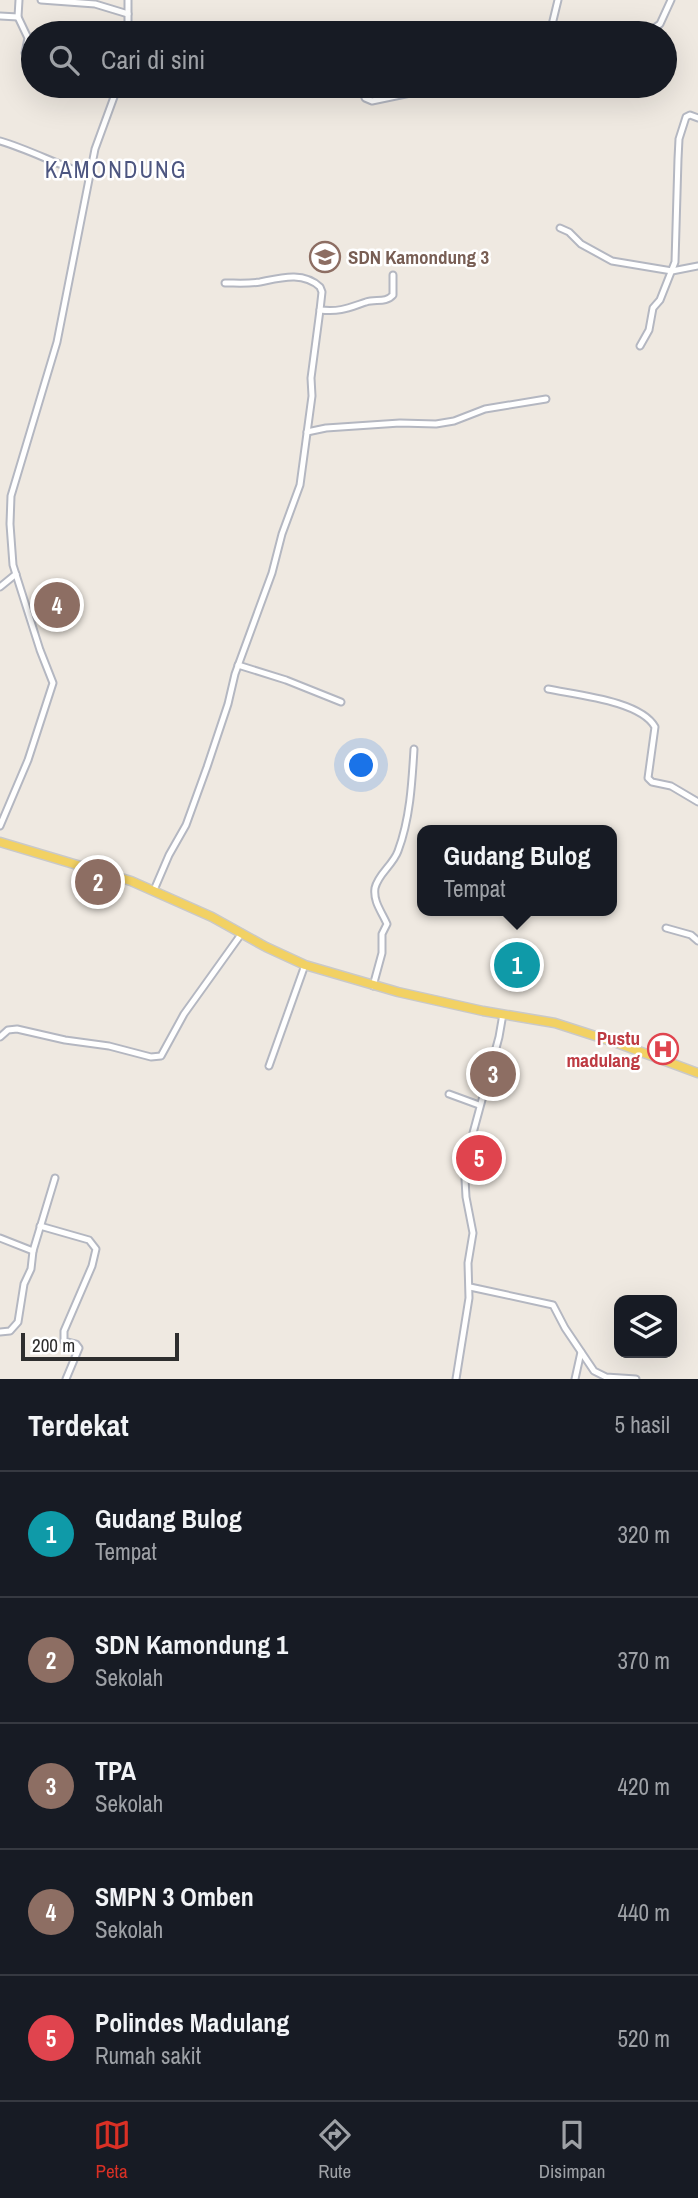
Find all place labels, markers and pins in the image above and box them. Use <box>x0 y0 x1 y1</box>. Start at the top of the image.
school or university icon: SDN Kamondung 3 <box>308 240 342 274</box>
place label: SDN Kamondung 3 <box>348 244 489 270</box>
pin: 4 <box>34 579 80 631</box>
pin: 2 <box>75 856 121 908</box>
pin: 1 <box>494 939 540 991</box>
place label: Pustu madulang <box>566 1025 640 1073</box>
hospital icon: Pustu madulang <box>646 1032 680 1066</box>
pin: 3 <box>470 1048 516 1100</box>
pin: 5 <box>456 1132 502 1184</box>

